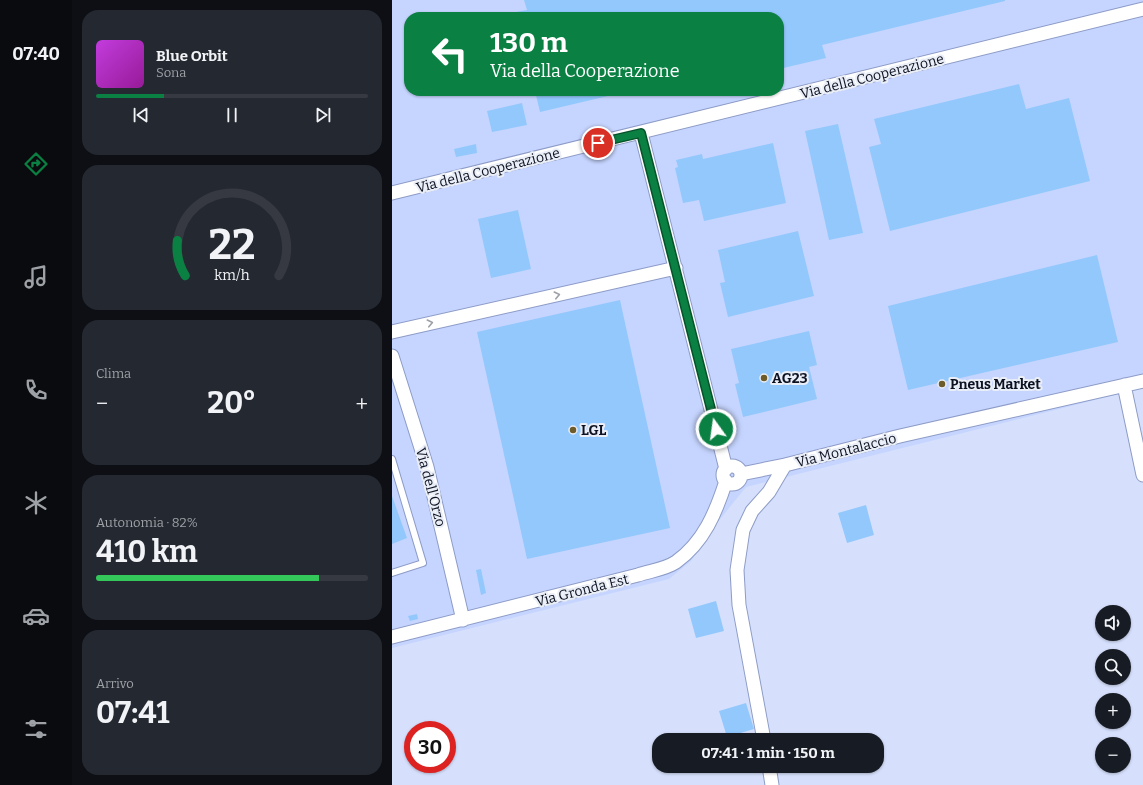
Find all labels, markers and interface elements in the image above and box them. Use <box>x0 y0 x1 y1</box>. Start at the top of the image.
text: 130 m <box>490 26 568 59</box>
icon: left <box>424 28 476 80</box>
text: 07:40 <box>12 43 60 65</box>
text: Blue Orbit <box>156 47 228 65</box>
street label: Via della Cooperazione <box>799 50 946 103</box>
text: Via della Cooperazione <box>490 60 680 82</box>
text: Sona <box>156 65 186 80</box>
icon: previous <box>130 104 152 126</box>
icon: pause <box>221 104 243 126</box>
icon: next <box>312 104 334 126</box>
pin <box>581 126 615 160</box>
icon: arrive <box>587 132 609 154</box>
street label: Via della Cooperazione <box>415 144 562 197</box>
icon: directions <box>22 150 50 178</box>
text: 22 <box>209 219 255 269</box>
icon: music <box>22 263 50 291</box>
text: km/h <box>214 266 250 283</box>
one-way arrow <box>554 291 560 299</box>
one-way arrow <box>427 320 433 328</box>
text: Clima <box>96 366 131 381</box>
place label: AG23 <box>772 370 808 387</box>
marker: AG23 <box>759 373 769 383</box>
icon: phone <box>22 376 50 404</box>
place label: Pneus Market <box>950 376 1041 393</box>
marker: Pneus Market <box>937 379 947 389</box>
text: 20° <box>207 385 256 421</box>
text: − <box>96 390 108 417</box>
text: + <box>355 390 368 417</box>
position arrow <box>695 408 737 450</box>
place label: LGL <box>581 422 606 439</box>
marker: LGL <box>568 425 578 435</box>
street label: Via Montalaccio <box>794 430 898 471</box>
street label: Via dell'Orzo <box>412 446 449 529</box>
icon: climate <box>22 489 50 517</box>
text: Autonomia · 82% <box>96 515 198 530</box>
text: 410 km <box>96 534 198 570</box>
street label: Via Gronda Est <box>534 571 630 610</box>
icon: car <box>22 602 50 630</box>
map controls <box>1095 605 1131 773</box>
button: sound <box>1095 605 1131 641</box>
button: search <box>1095 649 1131 685</box>
text: Arrivo <box>96 676 134 691</box>
button: + <box>1095 693 1131 729</box>
text: 07:41 <box>96 695 169 731</box>
icon: filters <box>22 715 50 743</box>
speed limit sign: 30 <box>404 721 456 773</box>
button: − <box>1095 737 1131 773</box>
text: 07:41 · 1 min · 150 m <box>701 744 835 762</box>

